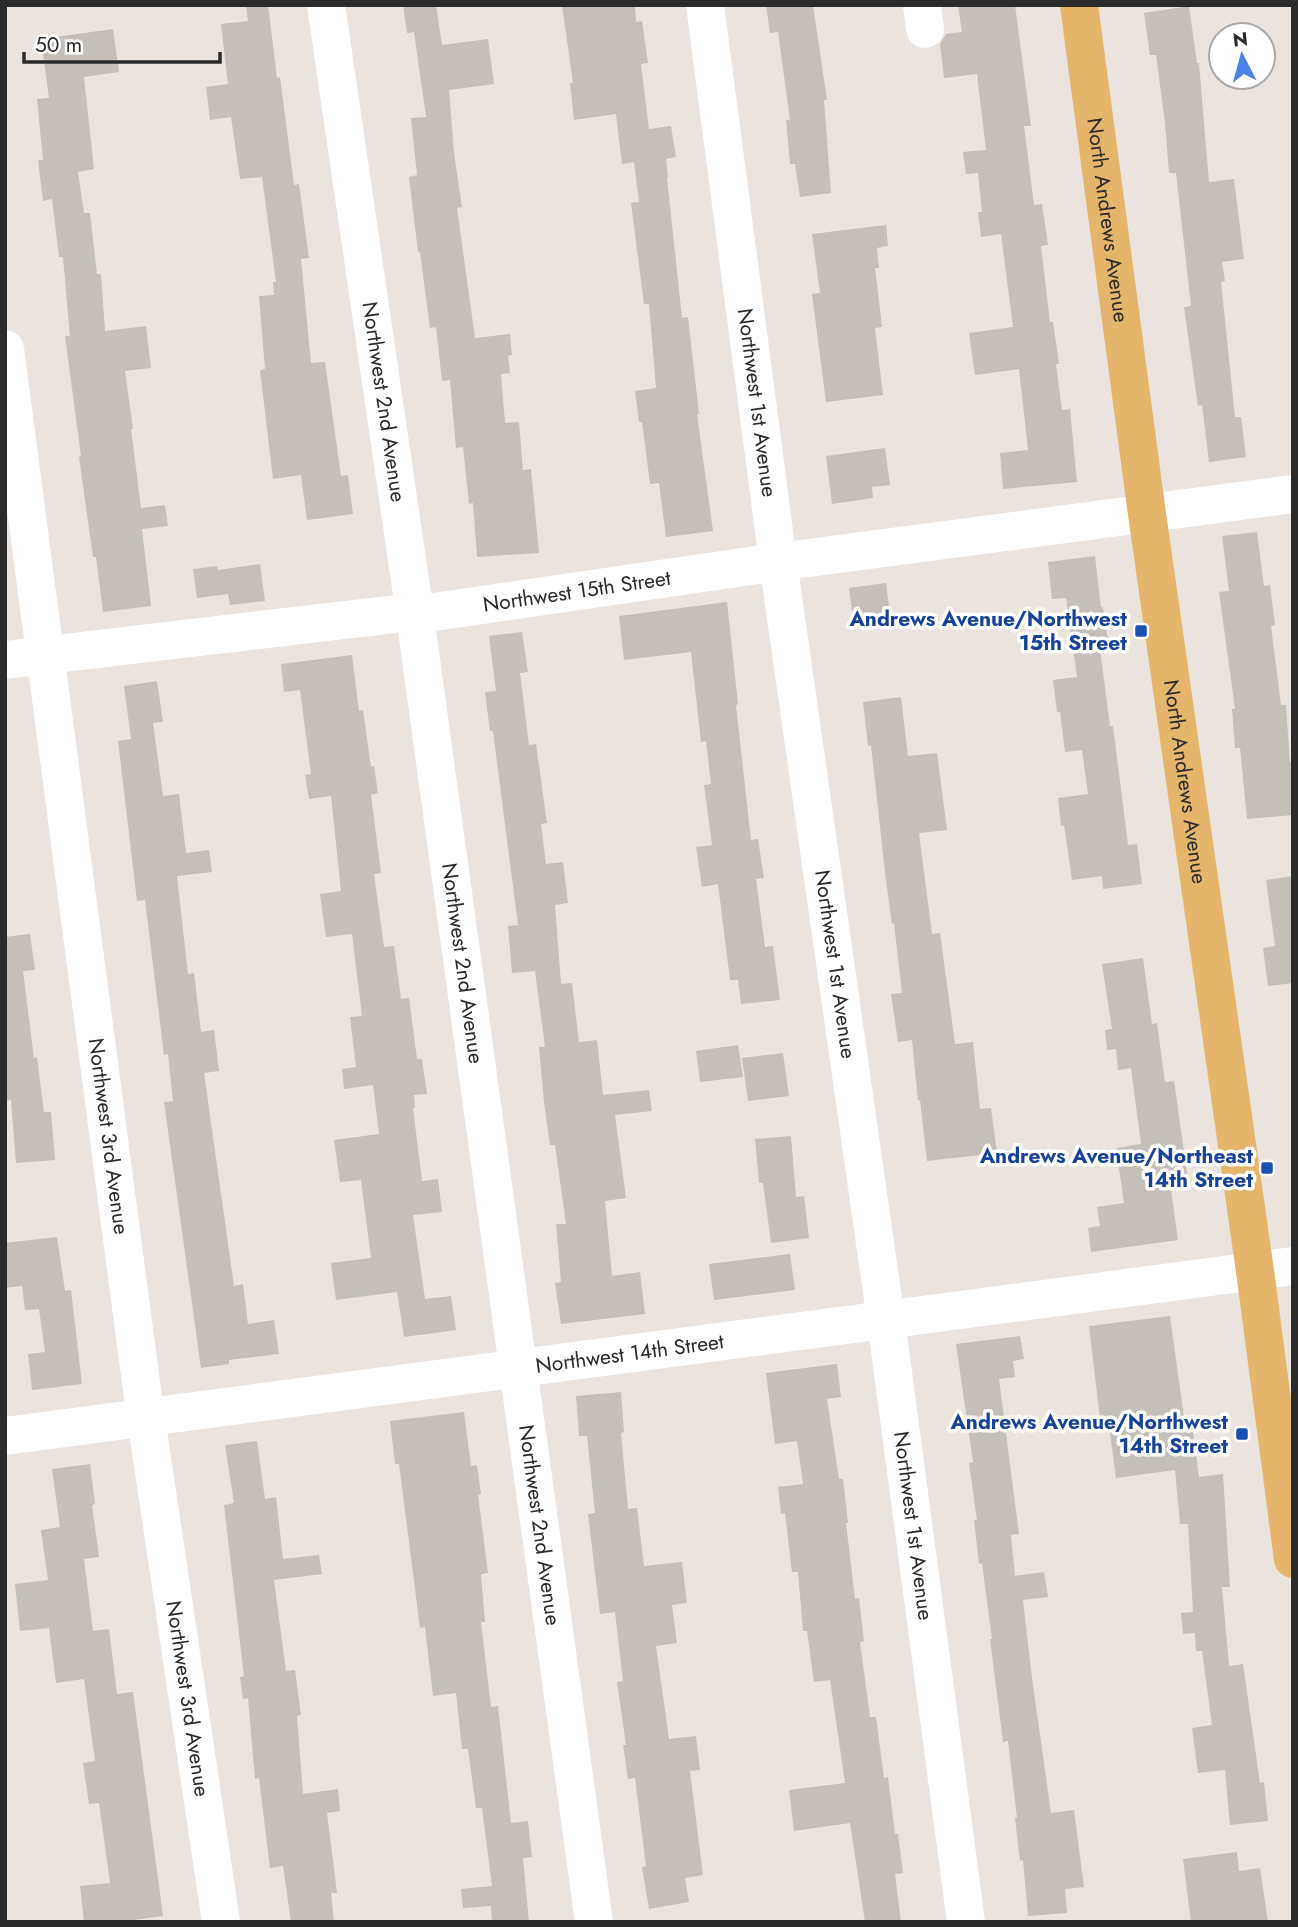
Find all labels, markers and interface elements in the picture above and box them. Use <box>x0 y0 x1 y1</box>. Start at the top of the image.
scale bar <box>24 21 220 65</box>
north arrow <box>1207 21 1277 91</box>
text: N <box>1231 25 1249 54</box>
text: 50 m <box>35 30 82 60</box>
street label: North Andrews Avenue <box>1079 116 1136 324</box>
street label: Northwest 2nd Avenue <box>354 300 413 504</box>
street label: Northwest 1st Avenue <box>730 306 784 499</box>
street label: Northwest 15th Street <box>481 563 673 620</box>
place label: Andrews Avenue/Northwest 15th Street <box>848 604 1127 658</box>
marker: Andrews Avenue/Northwest 15th Street <box>1133 623 1149 639</box>
street label: North Andrews Avenue <box>1156 678 1215 886</box>
street label: Northwest 2nd Avenue <box>434 861 491 1066</box>
street label: Northwest 1st Avenue <box>807 868 864 1061</box>
street label: Northwest 3rd Avenue <box>81 1036 136 1236</box>
place label: Andrews Avenue/Northeast 14th Street <box>979 1141 1253 1195</box>
marker: Andrews Avenue/Northeast 14th Street <box>1259 1160 1275 1176</box>
street label: Northwest 14th Street <box>534 1326 726 1381</box>
place label: Andrews Avenue/Northwest 14th Street <box>949 1407 1228 1461</box>
street label: Northwest 2nd Avenue <box>511 1423 568 1627</box>
marker: Andrews Avenue/Northwest 14th Street <box>1234 1426 1250 1442</box>
street label: Northwest 1st Avenue <box>886 1429 941 1622</box>
street label: Northwest 3rd Avenue <box>158 1599 217 1799</box>

